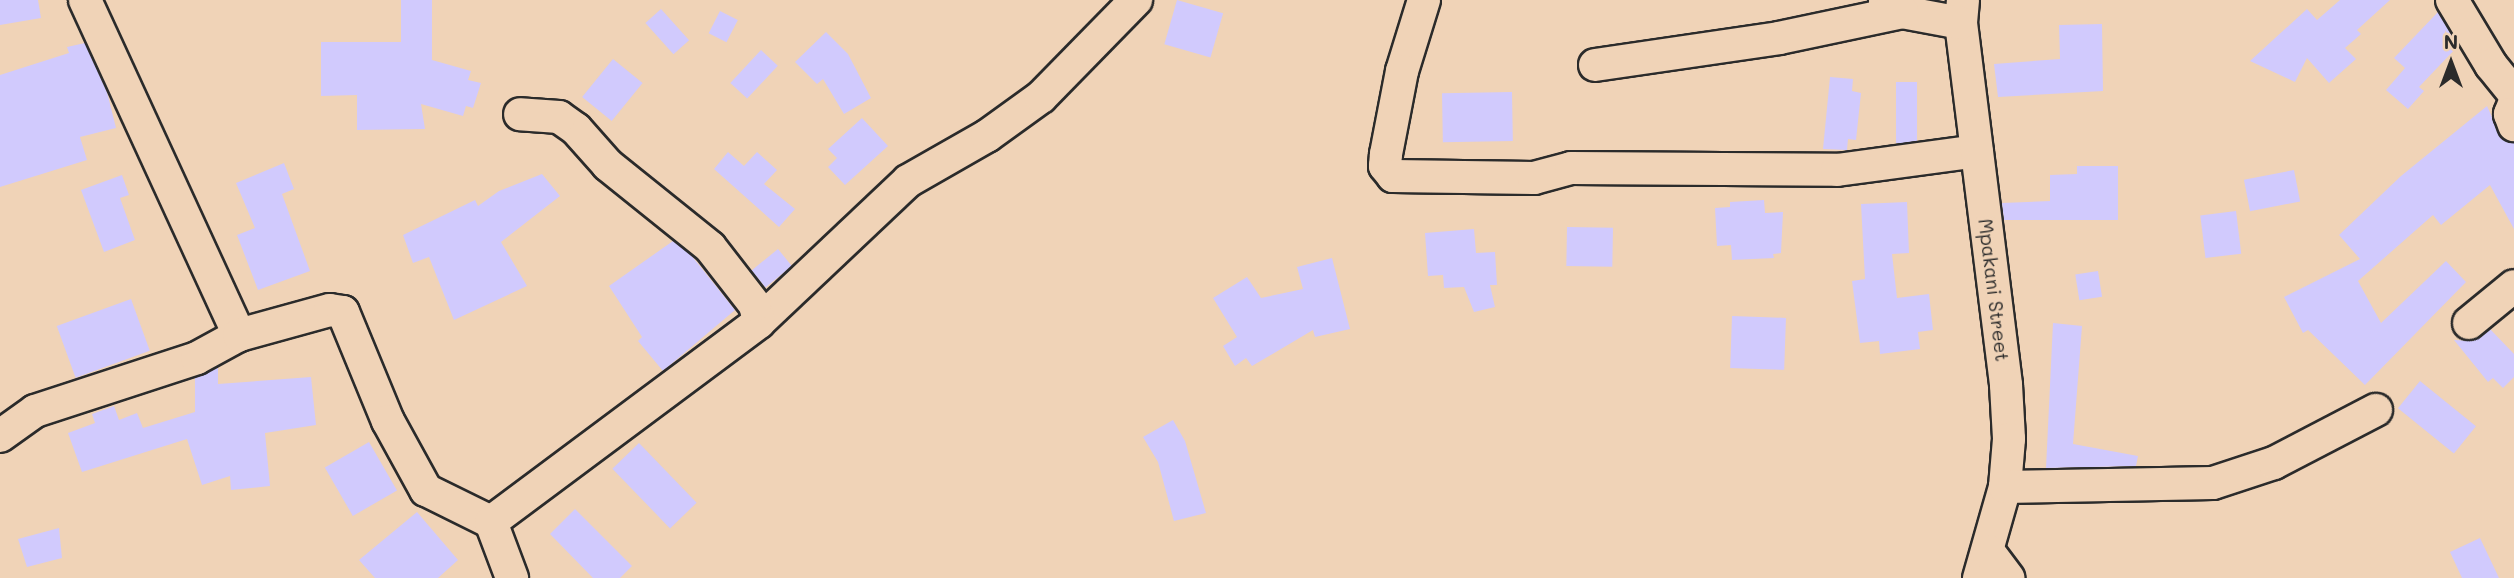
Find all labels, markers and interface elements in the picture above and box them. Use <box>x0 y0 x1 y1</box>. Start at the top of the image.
north arrow <box>2416 28 2486 98</box>
text: N <box>2444 29 2458 54</box>
street label: Mpakani Street <box>1974 217 2014 363</box>

